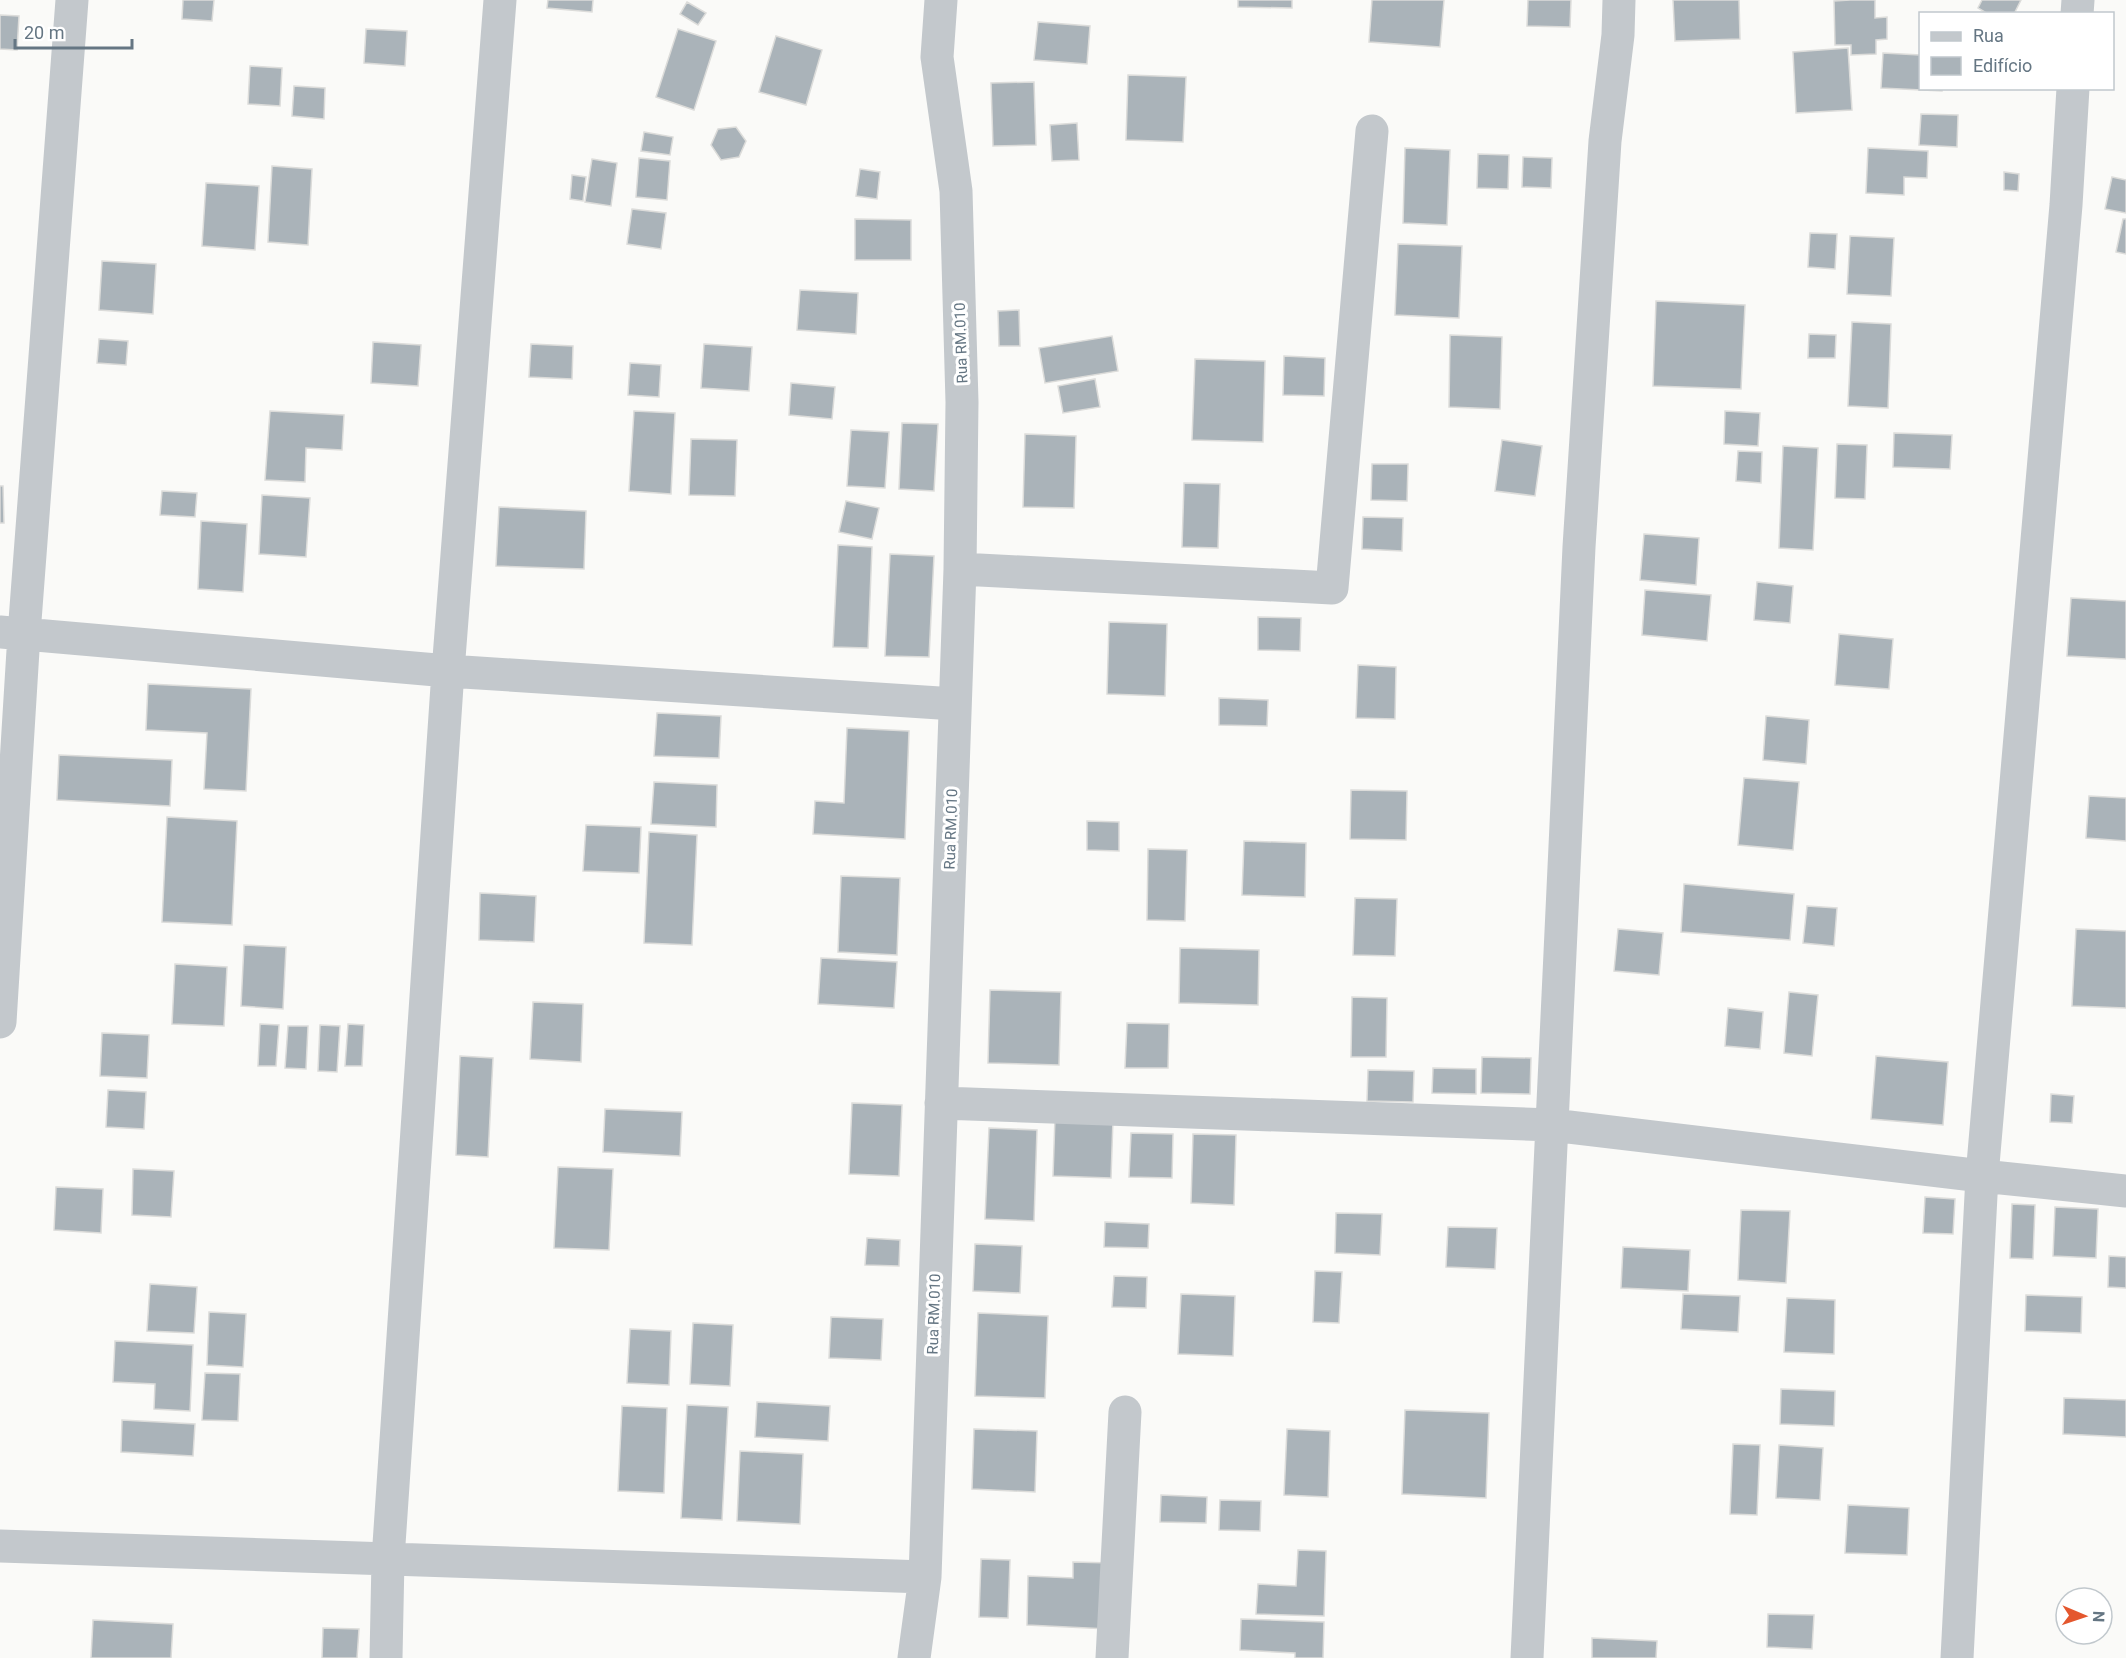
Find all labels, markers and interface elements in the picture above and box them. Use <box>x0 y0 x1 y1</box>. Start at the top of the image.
scale bar <box>15 12 132 50</box>
legend <box>1919 12 2114 90</box>
text: 20 m <box>24 22 64 43</box>
text: Rua <box>1973 25 2004 46</box>
text: Edifício <box>1973 55 2032 76</box>
street label: Rua RM.010 <box>951 302 971 384</box>
street label: Rua RM.010 <box>941 788 961 870</box>
street label: Rua RM.010 <box>924 1273 944 1355</box>
north arrow <box>2054 1586 2114 1646</box>
text: N <box>2089 1611 2108 1622</box>

